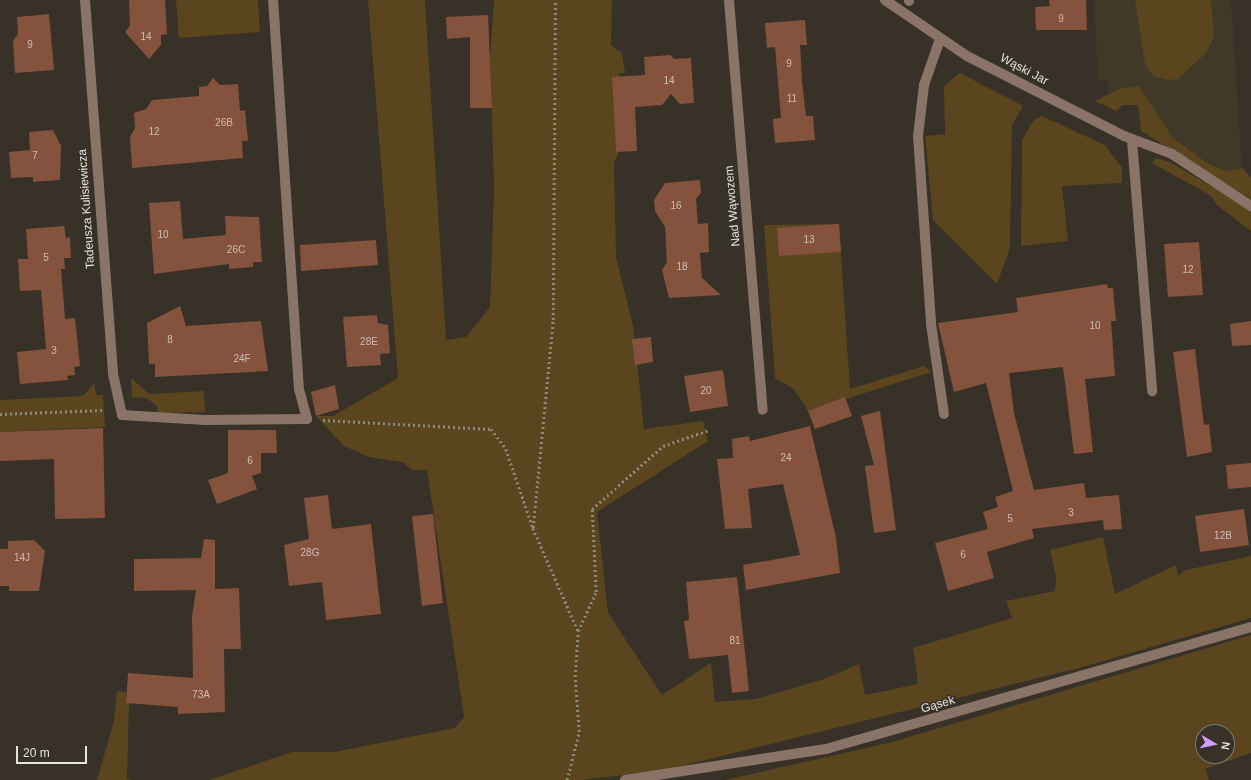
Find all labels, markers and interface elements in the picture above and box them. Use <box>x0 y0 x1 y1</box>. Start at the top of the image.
house number: 9 <box>1058 13 1064 25</box>
house number: 14 <box>140 31 152 43</box>
house number: 9 <box>27 39 33 51</box>
street label: Wąski Jar <box>997 51 1051 89</box>
house number: 9 <box>786 58 792 70</box>
house number: 14 <box>663 75 675 87</box>
house number: 11 <box>787 93 797 105</box>
house number: 26B <box>215 117 233 129</box>
house number: 12 <box>148 126 160 138</box>
street label: Tadeusza Kulisiewicza <box>76 149 98 269</box>
house number: 7 <box>32 150 38 162</box>
street label: Nad Wąwozem <box>722 165 744 247</box>
house number: 16 <box>670 200 682 212</box>
house number: 10 <box>157 229 169 241</box>
house number: 13 <box>803 234 815 246</box>
house number: 26C <box>227 244 245 256</box>
house number: 5 <box>43 252 49 264</box>
house number: 18 <box>676 261 688 273</box>
house number: 12 <box>1182 264 1194 276</box>
house number: 10 <box>1089 320 1101 332</box>
house number: 8 <box>167 334 173 346</box>
house number: 28E <box>360 336 378 348</box>
house number: 3 <box>51 345 57 357</box>
house number: 24F <box>233 353 251 365</box>
house number: 20 <box>700 385 712 397</box>
house number: 24 <box>780 452 792 464</box>
house number: 6 <box>247 455 253 467</box>
house number: 3 <box>1068 507 1074 519</box>
house number: 5 <box>1007 513 1013 525</box>
house number: 12B <box>1214 530 1232 542</box>
house number: 28G <box>301 547 319 559</box>
house number: 6 <box>960 549 966 561</box>
house number: 14J <box>14 552 30 564</box>
house number: 81 <box>729 635 741 647</box>
house number: 73A <box>192 689 210 701</box>
street label: Gąsek <box>919 693 957 717</box>
north arrow <box>1195 724 1235 764</box>
scale bar <box>18 738 89 764</box>
text: N <box>1219 741 1232 751</box>
text: 20 m <box>23 746 50 760</box>

